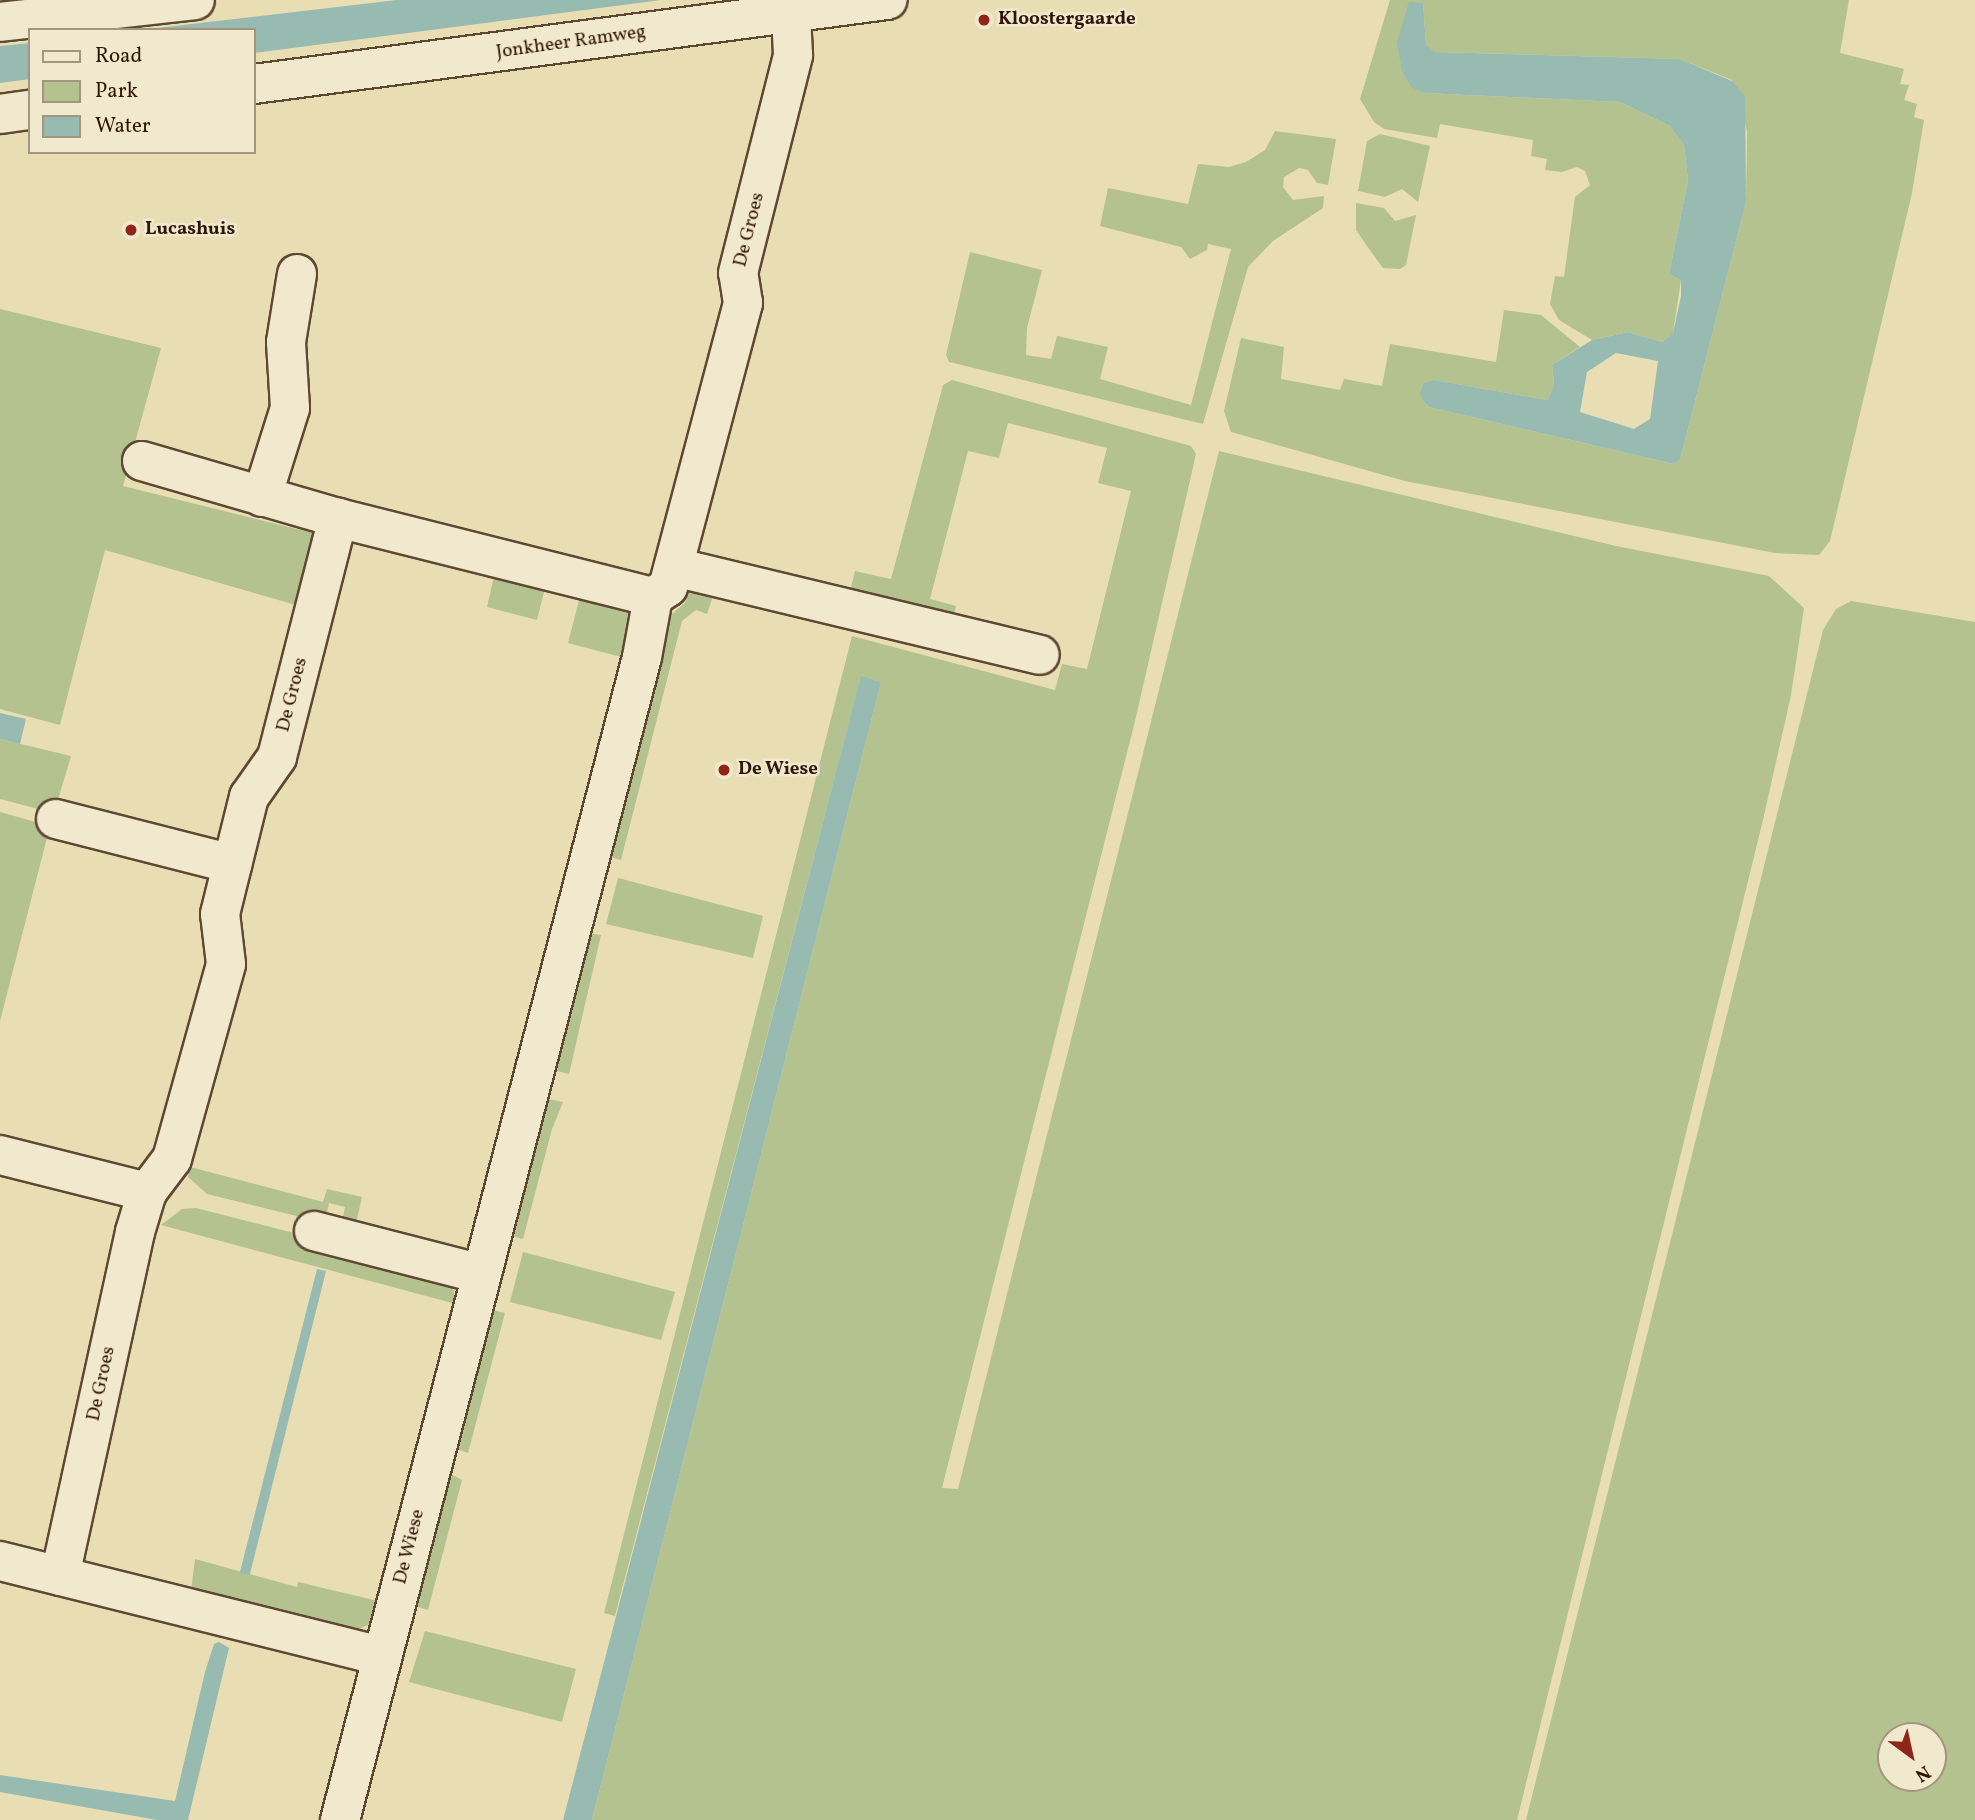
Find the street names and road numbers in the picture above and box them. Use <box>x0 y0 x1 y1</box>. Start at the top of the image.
street label: Jonkheer Ramweg <box>495 21 647 65</box>
street label: De Groes <box>730 190 770 270</box>
street label: De Groes <box>273 655 313 735</box>
street label: De Groes <box>83 1345 121 1423</box>
street label: De Wiese <box>390 1507 430 1587</box>

